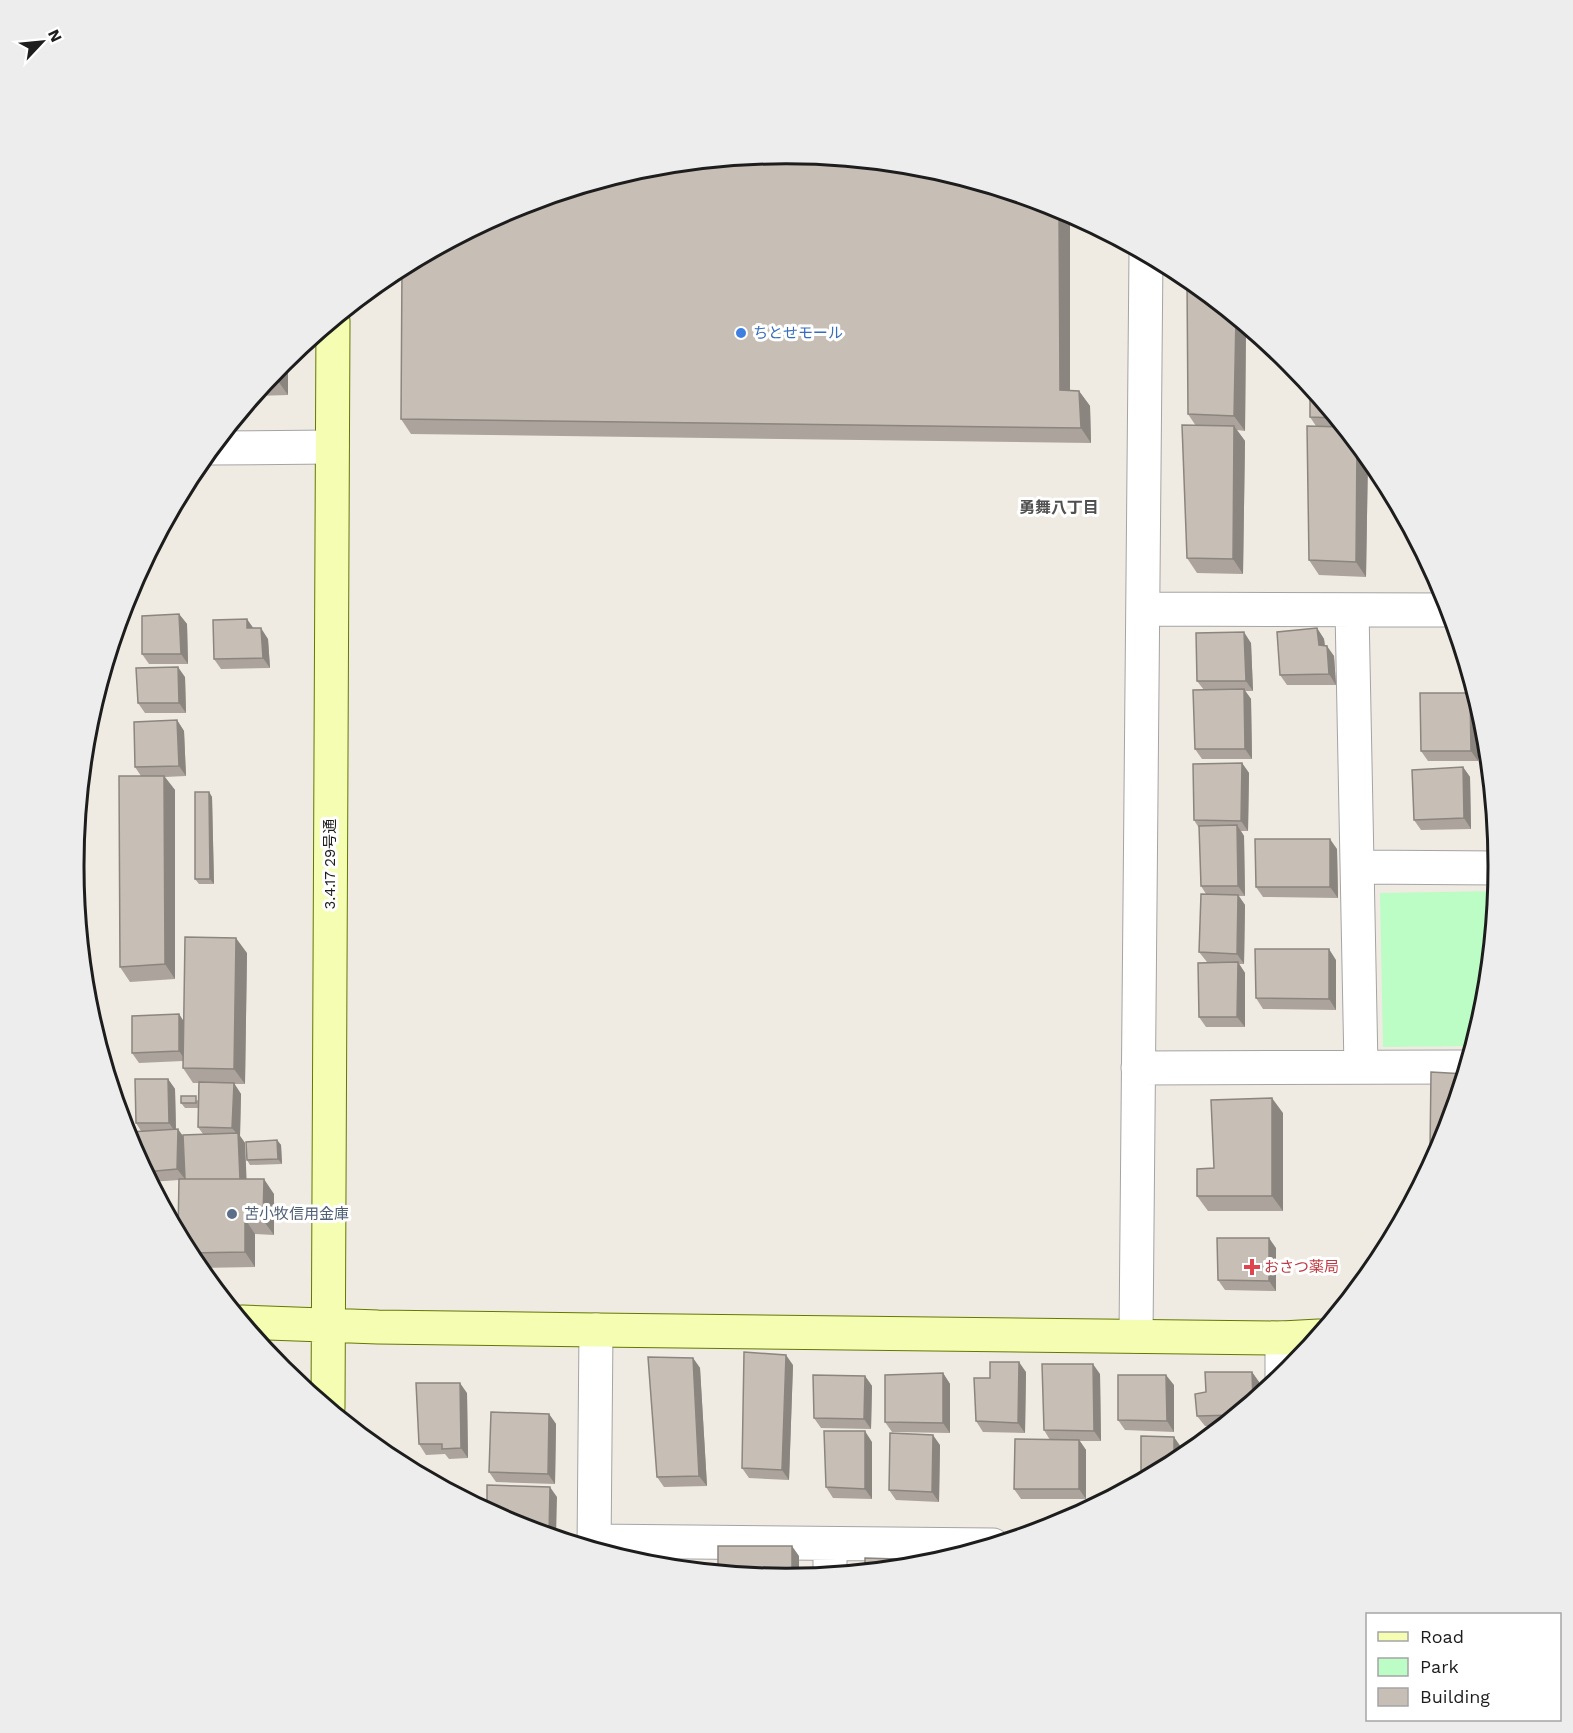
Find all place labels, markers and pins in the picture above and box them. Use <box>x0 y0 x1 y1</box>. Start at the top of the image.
place label: ちとせモール <box>753 324 843 342</box>
marker: ちとせモール <box>734 326 748 340</box>
place label: 苫小牧信用金庫 <box>244 1205 349 1223</box>
marker: 苫小牧信用金庫 <box>225 1207 239 1221</box>
place label: おさつ薬局 <box>1264 1258 1339 1276</box>
marker: おさつ薬局 <box>1245 1260 1259 1274</box>

